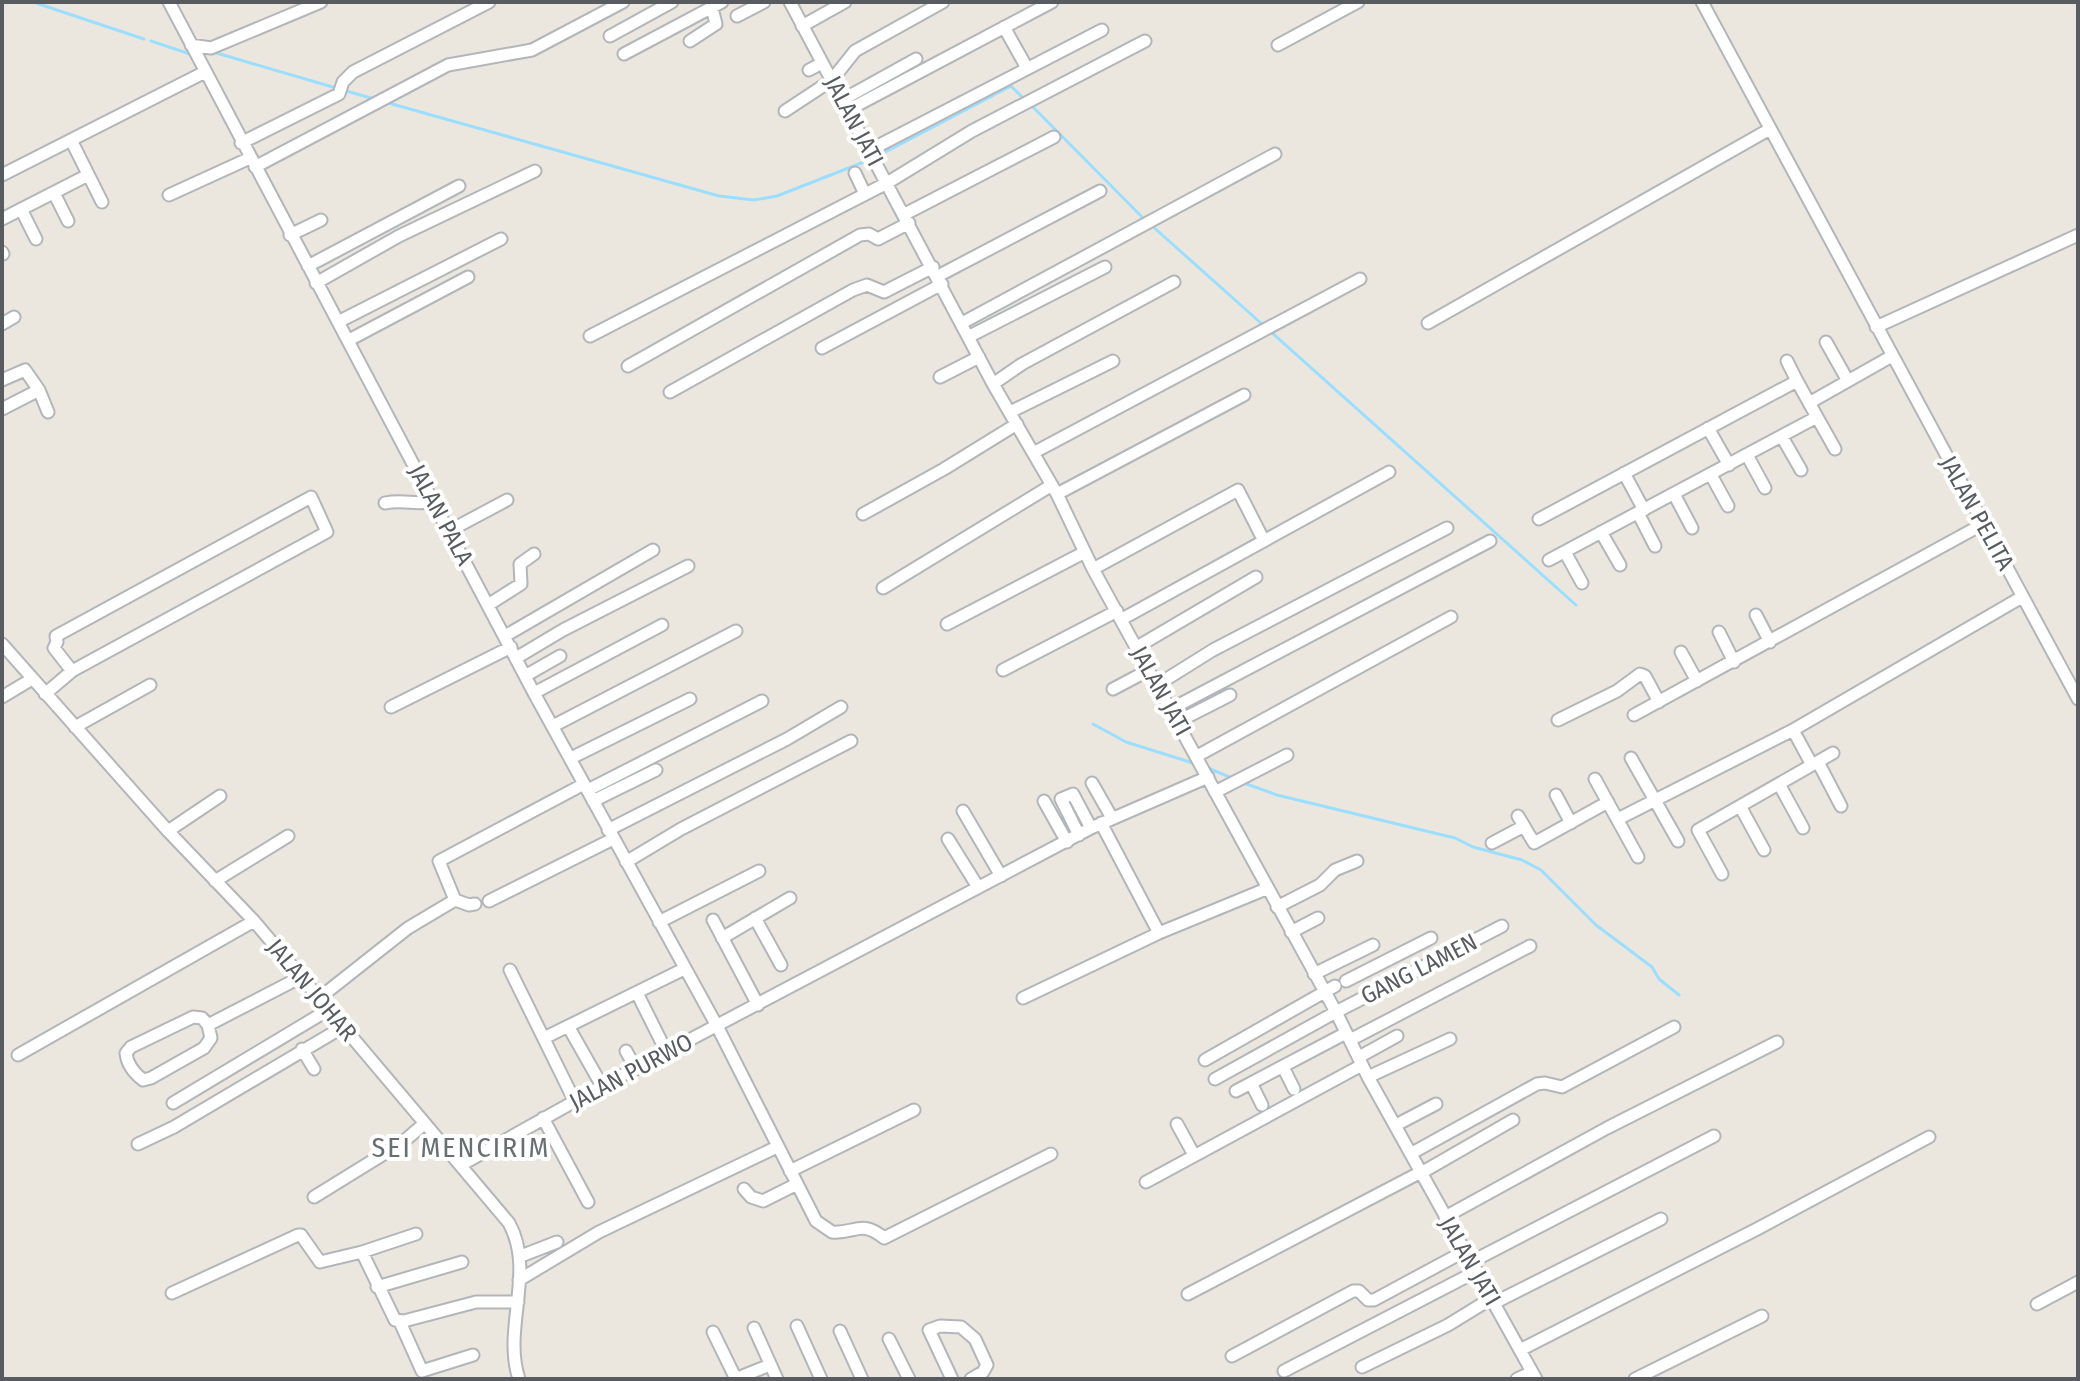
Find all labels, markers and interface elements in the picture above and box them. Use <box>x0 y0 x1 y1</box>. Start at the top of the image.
street label: JALAN JATI <box>819 71 889 171</box>
street label: JALAN PELITA <box>1934 451 2020 575</box>
street label: JALAN PALA <box>403 460 479 570</box>
street label: JALAN JATI <box>1125 641 1197 741</box>
street label: GANG LAMEN <box>1356 928 1482 1010</box>
street label: JALAN JOHAR <box>261 933 363 1047</box>
street label: JALAN PURWO <box>565 1028 697 1116</box>
district label: SEI MENCIRIM <box>371 1131 551 1164</box>
street label: JALAN JATI <box>1433 1212 1507 1310</box>

